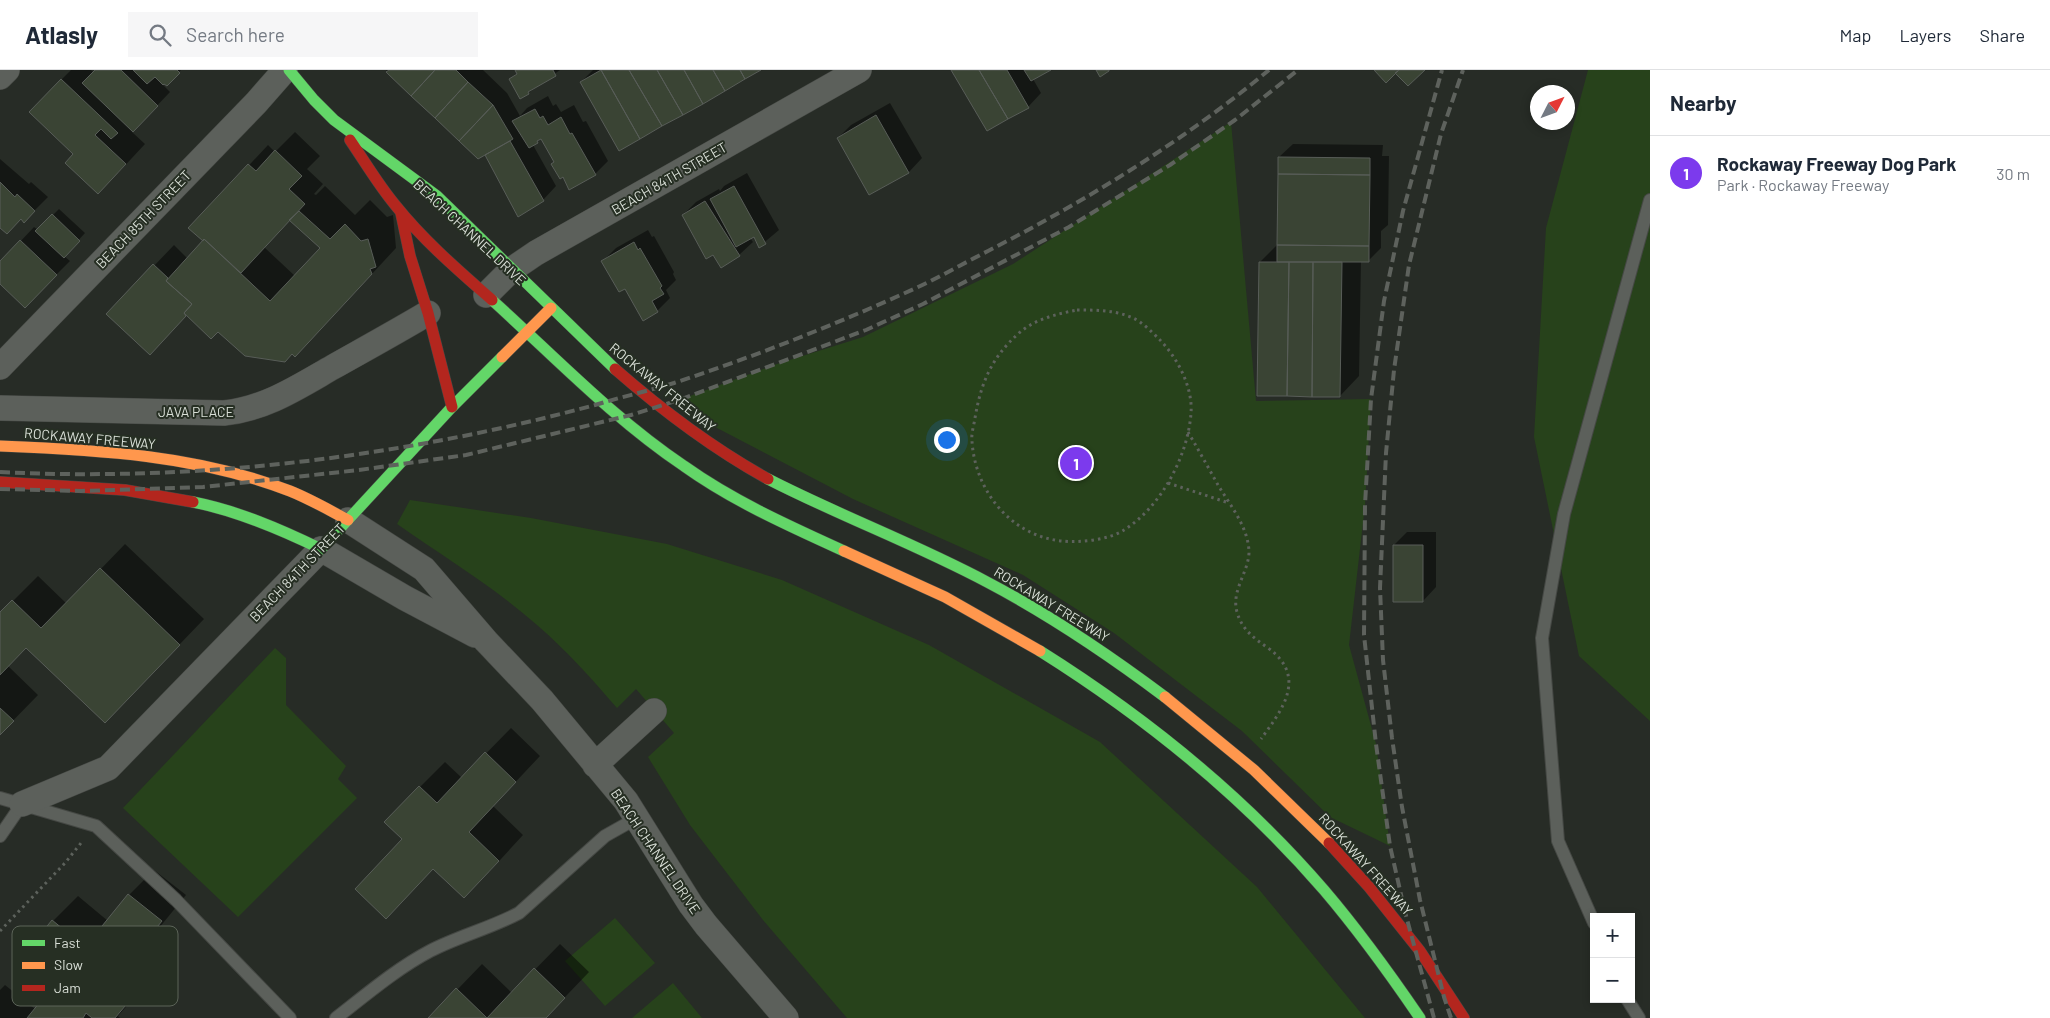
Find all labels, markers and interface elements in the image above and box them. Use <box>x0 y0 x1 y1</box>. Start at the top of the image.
search box <box>128 12 478 57</box>
text: Atlasly <box>25 20 98 49</box>
icon: search <box>146 21 174 49</box>
text: Search here <box>186 23 285 46</box>
text: Map <box>1839 24 1871 46</box>
text: Layers <box>1899 24 1952 46</box>
text: Share <box>1980 24 2025 46</box>
north arrow <box>1530 85 1575 130</box>
text: Nearby <box>1670 90 1736 115</box>
street label: BEACH 84TH STREET <box>608 138 730 218</box>
text: Rockaway Freeway Dog Park <box>1717 152 1956 175</box>
text: 1 <box>1683 164 1689 183</box>
text: 30 m <box>1996 164 2030 183</box>
street label: BEACH 85TH STREET <box>92 166 194 272</box>
text: Park · Rockaway Freeway <box>1717 175 1889 194</box>
street label: BEACH CHANNEL DRIVE <box>410 176 530 288</box>
street label: ROCKAWAY FREEWAY <box>606 339 720 435</box>
street label: JAVA PLACE <box>158 403 234 420</box>
street label: ROCKAWAY FREEWAY <box>24 424 156 452</box>
your location <box>934 427 960 453</box>
pin: 1 <box>1060 444 1092 482</box>
street label: BEACH 84TH STREET <box>246 519 348 625</box>
street label: ROCKAWAY FREEWAY <box>991 563 1113 645</box>
street label: BEACH CHANNEL DRIVE <box>608 785 704 917</box>
street label: ROCKAWAY FREEWAY <box>1316 809 1416 919</box>
map controls <box>1590 913 1635 1003</box>
button: + <box>1590 913 1635 958</box>
legend <box>12 926 178 1006</box>
text: Fast <box>54 934 80 951</box>
text: Slow <box>54 956 83 973</box>
button: − <box>1590 958 1635 1003</box>
text: Jam <box>54 979 81 996</box>

